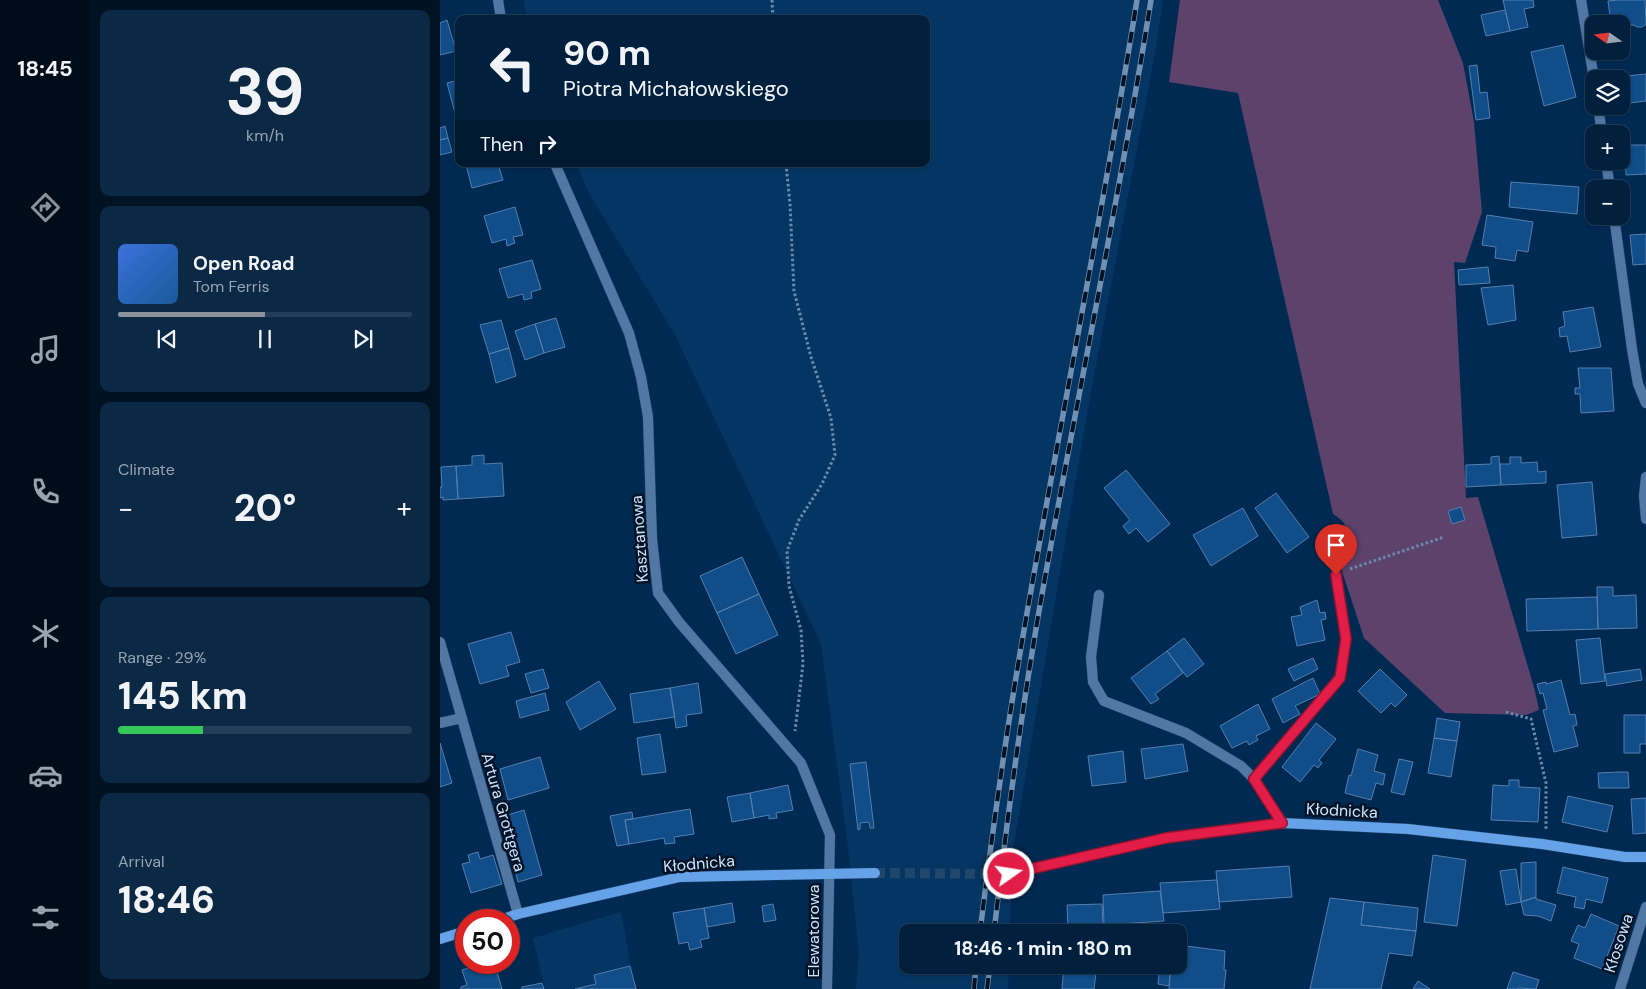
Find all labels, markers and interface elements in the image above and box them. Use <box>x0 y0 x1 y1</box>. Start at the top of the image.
north arrow <box>1585 15 1630 60</box>
map controls <box>1585 15 1630 225</box>
text: 90 m <box>563 30 651 76</box>
icon: left <box>480 35 545 100</box>
text: 39 <box>226 50 304 134</box>
text: 18:45 <box>17 54 73 83</box>
button: layers <box>1585 70 1630 115</box>
text: Piotra Michałowskiego <box>563 74 789 103</box>
text: km/h <box>246 125 284 146</box>
button: + <box>1585 125 1630 170</box>
icon: right <box>533 130 561 158</box>
text: Then <box>480 132 523 157</box>
button: − <box>1585 180 1630 225</box>
icon: directions <box>28 190 63 225</box>
text: Open Road <box>193 251 295 276</box>
text: Tom Ferris <box>193 276 270 297</box>
icon: previous <box>153 325 181 353</box>
icon: pause <box>251 325 279 353</box>
icon: next <box>349 325 377 353</box>
icon: music <box>28 332 63 367</box>
text: Climate <box>118 459 175 480</box>
icon: phone <box>28 474 63 509</box>
text: 20° <box>234 483 296 533</box>
text: − <box>118 490 133 527</box>
text: + <box>397 490 412 527</box>
street label: Kasztanowa <box>626 495 653 583</box>
pin <box>1315 524 1357 575</box>
icon: arrive <box>1322 531 1350 559</box>
icon: climate <box>28 616 63 651</box>
text: Range · 29% <box>118 647 206 668</box>
text: 145 km <box>118 671 248 721</box>
street label: Artura Grottgera <box>477 750 531 874</box>
icon: car <box>28 758 63 793</box>
street label: Kłodnicka <box>1306 798 1378 823</box>
position arrow <box>982 847 1034 899</box>
street label: Kłodnicka <box>662 850 736 877</box>
text: Arrival <box>118 851 165 872</box>
text: 18:46 <box>118 875 215 925</box>
street label: Elewatorowa <box>803 885 824 977</box>
icon: filters <box>28 900 63 935</box>
speed limit sign: 50 <box>455 909 520 974</box>
street label: Kłosowa <box>1599 911 1638 975</box>
text: 18:46 · 1 min · 180 m <box>954 936 1132 961</box>

